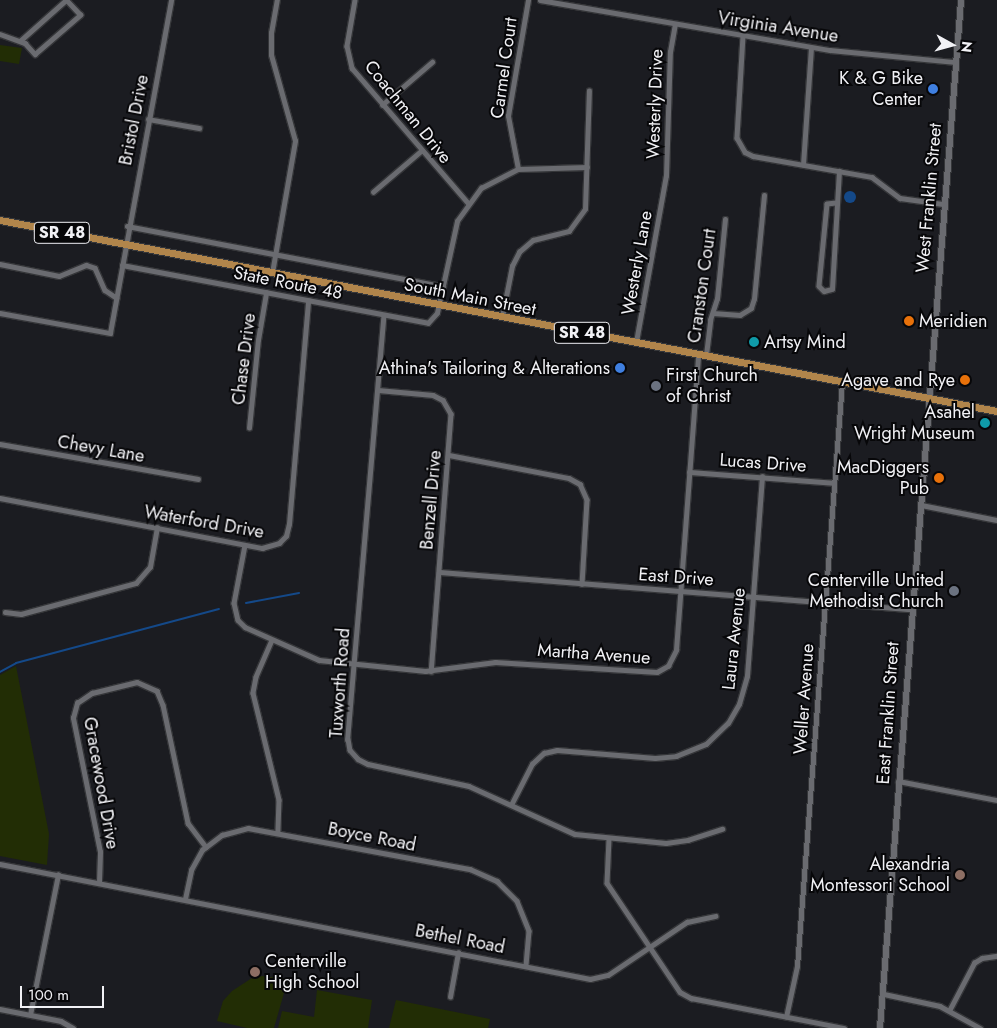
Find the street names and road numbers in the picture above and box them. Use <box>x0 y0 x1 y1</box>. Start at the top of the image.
street label: Virginia Avenue <box>716 7 840 47</box>
street label: Carmel Court <box>486 16 522 120</box>
street label: Westerly Drive <box>642 49 668 159</box>
street label: Coachman Drive <box>360 56 456 168</box>
street label: Bristol Drive <box>115 73 153 167</box>
street label: West Franklin Street <box>912 122 946 274</box>
street label: Westerly Lane <box>617 209 657 317</box>
road number: SR 48 <box>33 220 91 247</box>
street label: Cranston Court <box>683 228 721 344</box>
street label: State Route 48 <box>232 262 344 304</box>
street label: South Main Street <box>402 274 538 320</box>
street label: Chase Drive <box>228 312 260 406</box>
road number: SR 48 <box>553 319 611 346</box>
street label: Chevy Lane <box>56 431 146 467</box>
street label: Benzell Drive <box>416 449 446 551</box>
street label: Lucas Drive <box>719 449 807 477</box>
street label: Waterford Drive <box>142 501 266 543</box>
street label: East Drive <box>638 564 714 590</box>
street label: Laura Avenue <box>718 587 750 691</box>
street label: Tuxworth Road <box>325 627 355 739</box>
street label: Martha Avenue <box>537 639 651 669</box>
street label: East Franklin Street <box>872 641 904 785</box>
street label: Weller Avenue <box>789 643 819 755</box>
street label: Gracewood Drive <box>79 715 123 851</box>
street label: Boyce Road <box>326 818 418 856</box>
street label: Bethel Road <box>413 920 507 958</box>

